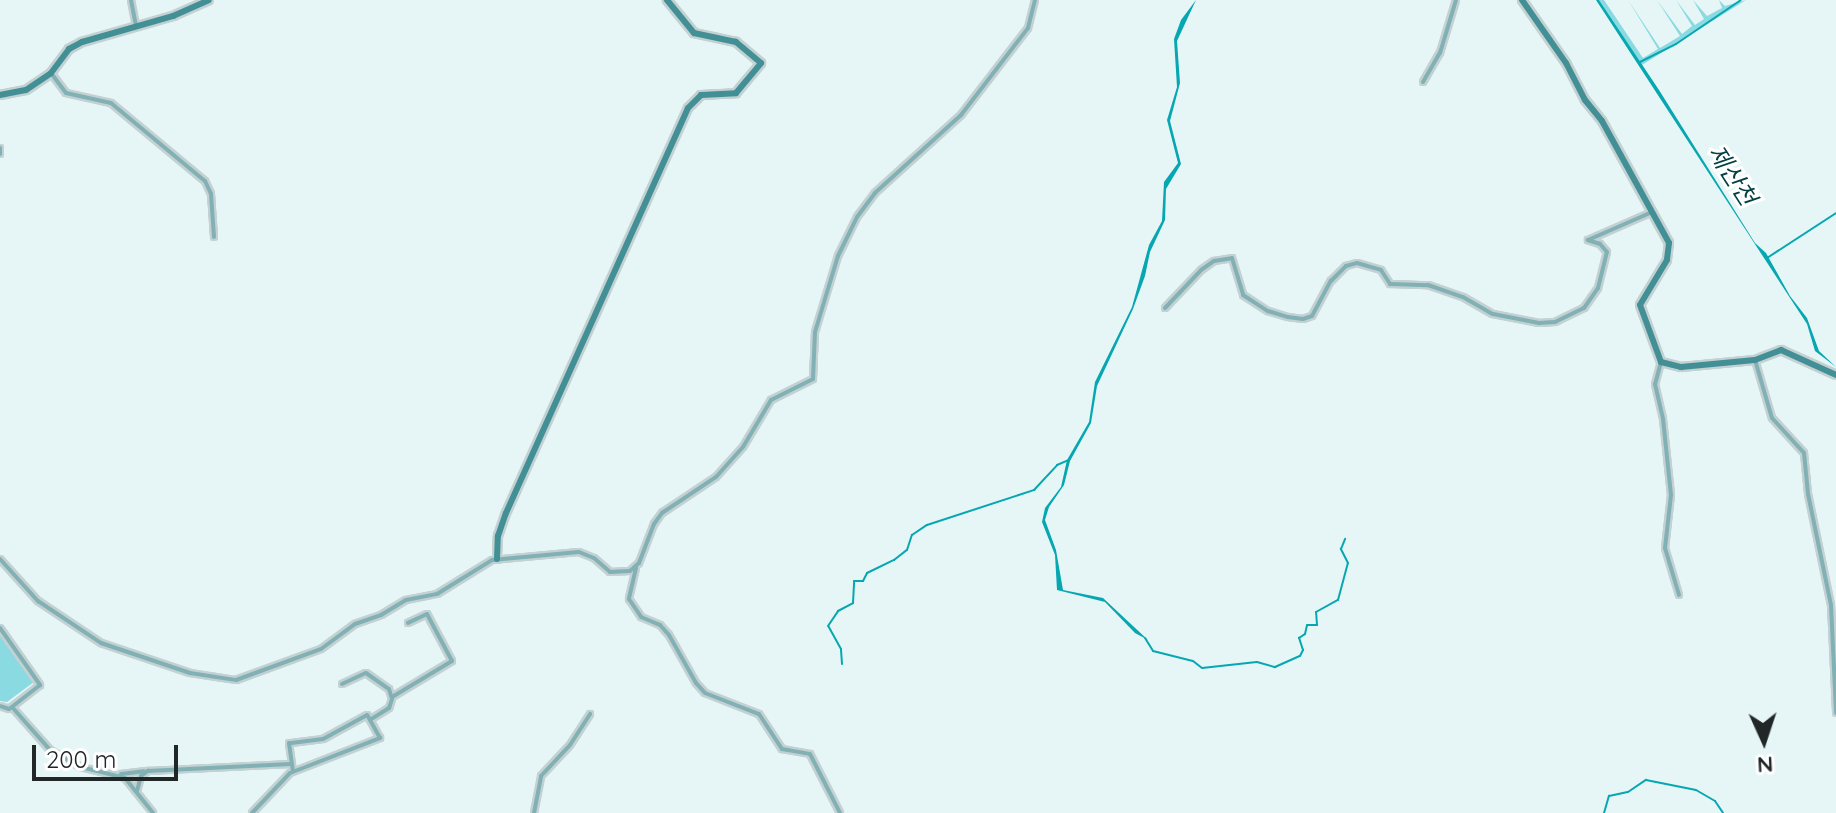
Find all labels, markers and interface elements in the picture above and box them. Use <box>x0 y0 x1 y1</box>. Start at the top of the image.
water label: 제산천 <box>1702 139 1762 211</box>
north arrow <box>1724 701 1804 781</box>
scale bar <box>36 729 182 779</box>
text: 200 m <box>46 744 116 774</box>
text: N <box>1756 751 1774 779</box>

